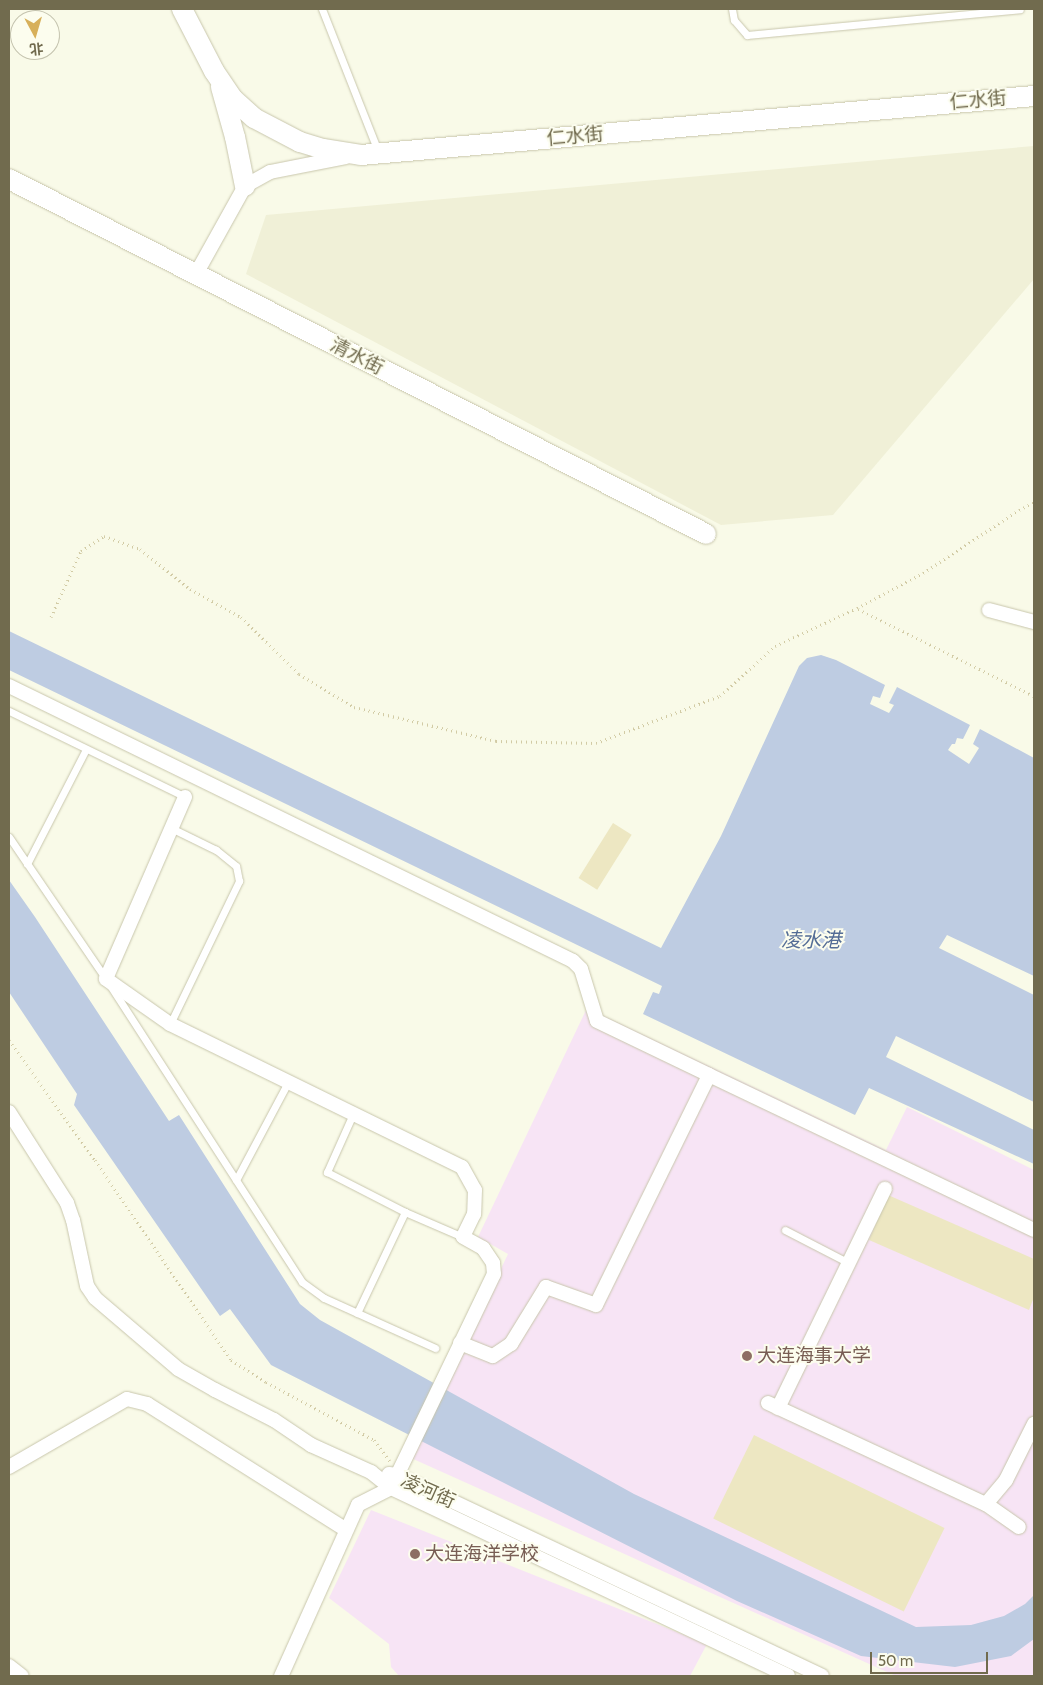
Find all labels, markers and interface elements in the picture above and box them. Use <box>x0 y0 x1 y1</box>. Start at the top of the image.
north arrow <box>10 10 60 60</box>
text: 北 <box>29 39 44 59</box>
street label: 仁水街 <box>949 86 1007 114</box>
street label: 仁水街 <box>546 122 604 150</box>
street label: 清水街 <box>326 333 388 379</box>
water label: 凌水港 <box>781 928 841 952</box>
place label: 大连海事大学 <box>757 1345 871 1367</box>
marker: 大连海事大学 <box>741 1350 753 1362</box>
street label: 凌河街 <box>397 1469 459 1513</box>
place label: 大连海洋学校 <box>425 1543 539 1565</box>
marker: 大连海洋学校 <box>409 1548 421 1560</box>
scale bar <box>873 1642 990 1674</box>
text: 50 m <box>878 1652 913 1670</box>

